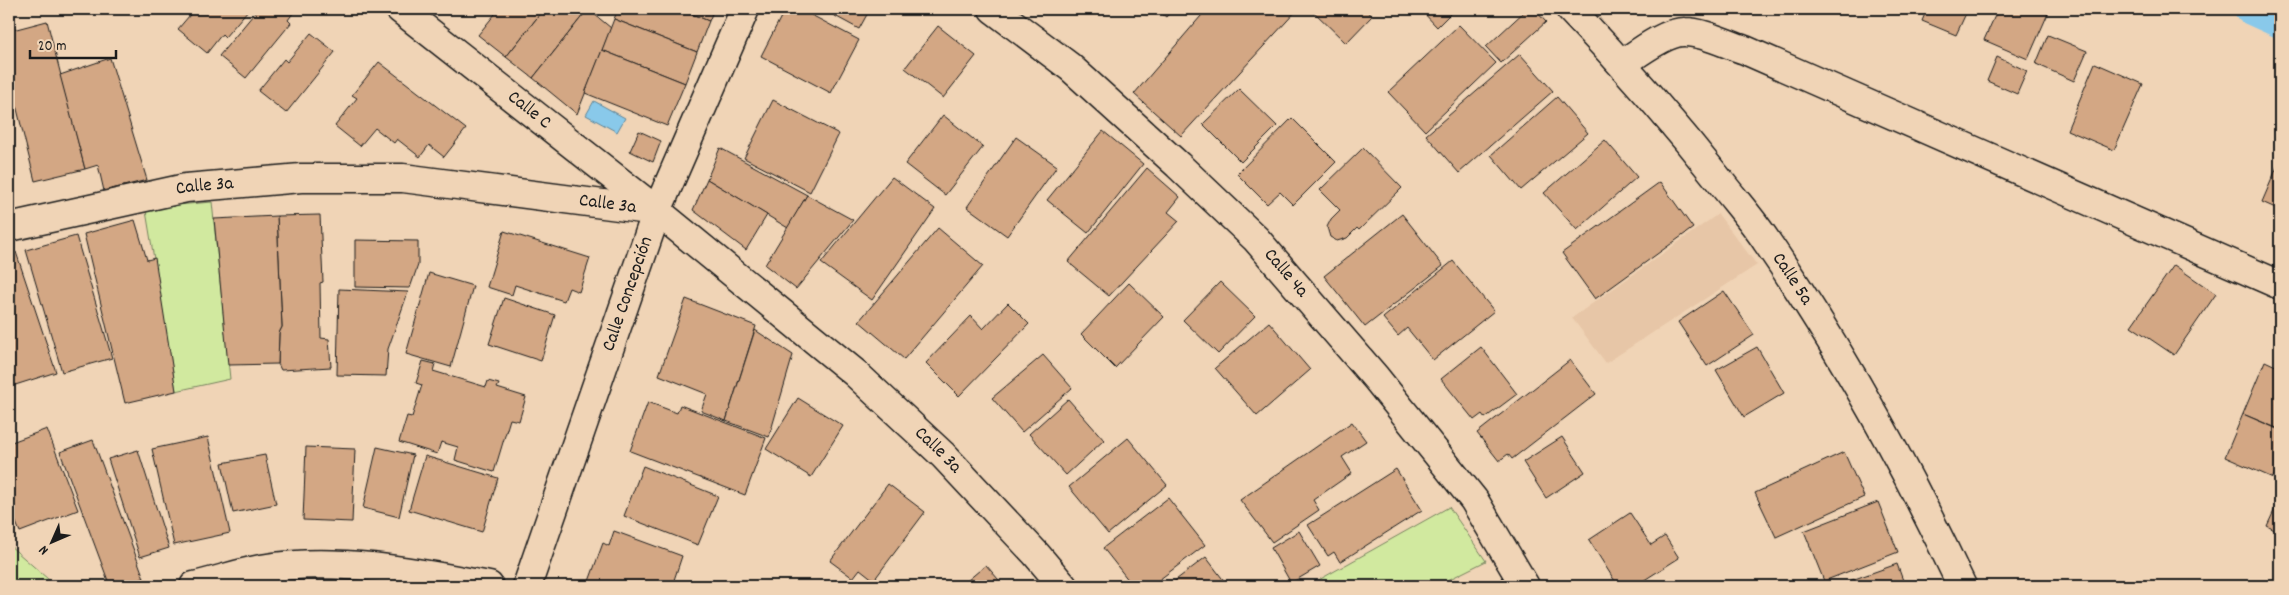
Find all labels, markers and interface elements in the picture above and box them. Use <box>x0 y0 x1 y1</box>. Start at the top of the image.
scale bar <box>30 28 116 60</box>
text: 20 m <box>38 36 66 58</box>
street label: Calle C <box>501 84 557 136</box>
street label: Calle 3a <box>173 170 236 203</box>
street label: Calle 3a <box>577 187 639 222</box>
street label: Calle Concepción <box>596 233 661 355</box>
street label: Calle 4a <box>1257 243 1315 304</box>
street label: Calle 5a <box>1765 247 1820 312</box>
street label: Calle 3a <box>908 421 968 481</box>
north arrow <box>28 518 78 568</box>
text: N <box>35 540 54 559</box>

